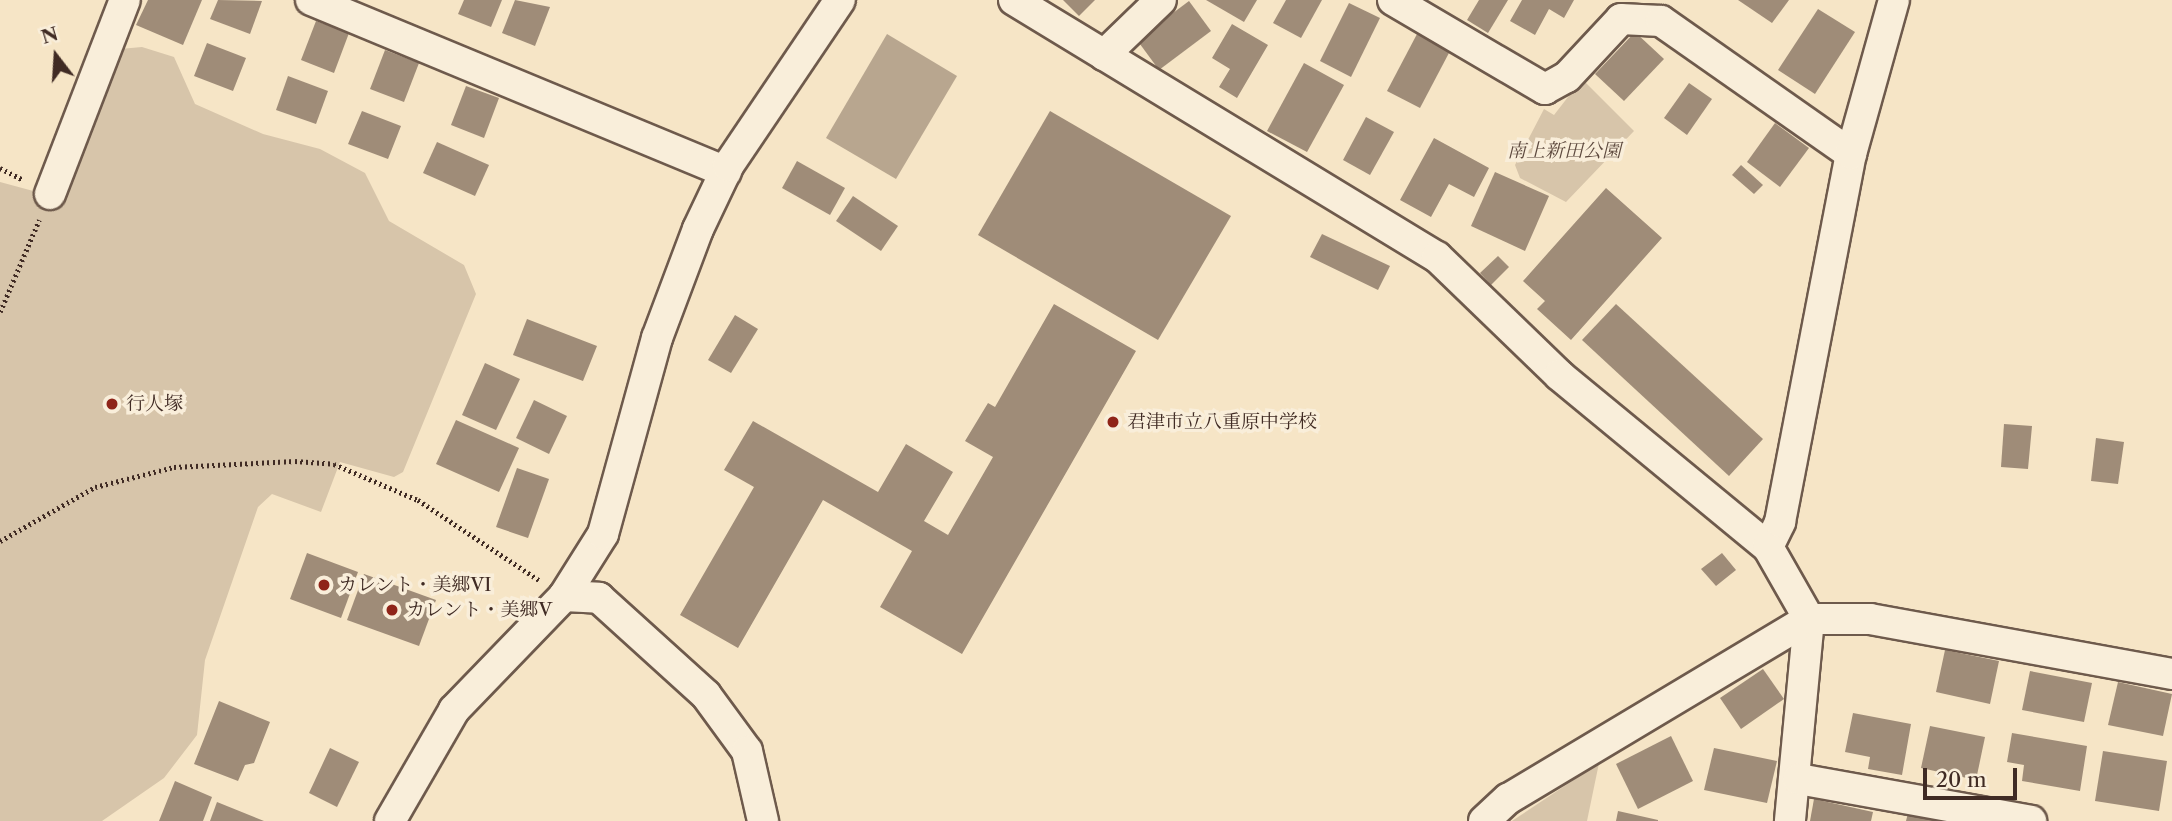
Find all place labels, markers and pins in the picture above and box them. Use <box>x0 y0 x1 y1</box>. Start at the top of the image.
place label: 行人塚 <box>126 393 183 415</box>
marker: 行人塚 <box>104 396 120 412</box>
place label: 君津市立八重原中学校 <box>1127 411 1317 433</box>
marker: 君津市立八重原中学校 <box>1105 414 1121 430</box>
place label: カレント・美郷VI <box>338 574 492 596</box>
marker: カレント・美郷VI <box>316 577 332 593</box>
place label: カレント・美郷V <box>406 599 553 621</box>
marker: カレント・美郷V <box>384 602 400 618</box>

